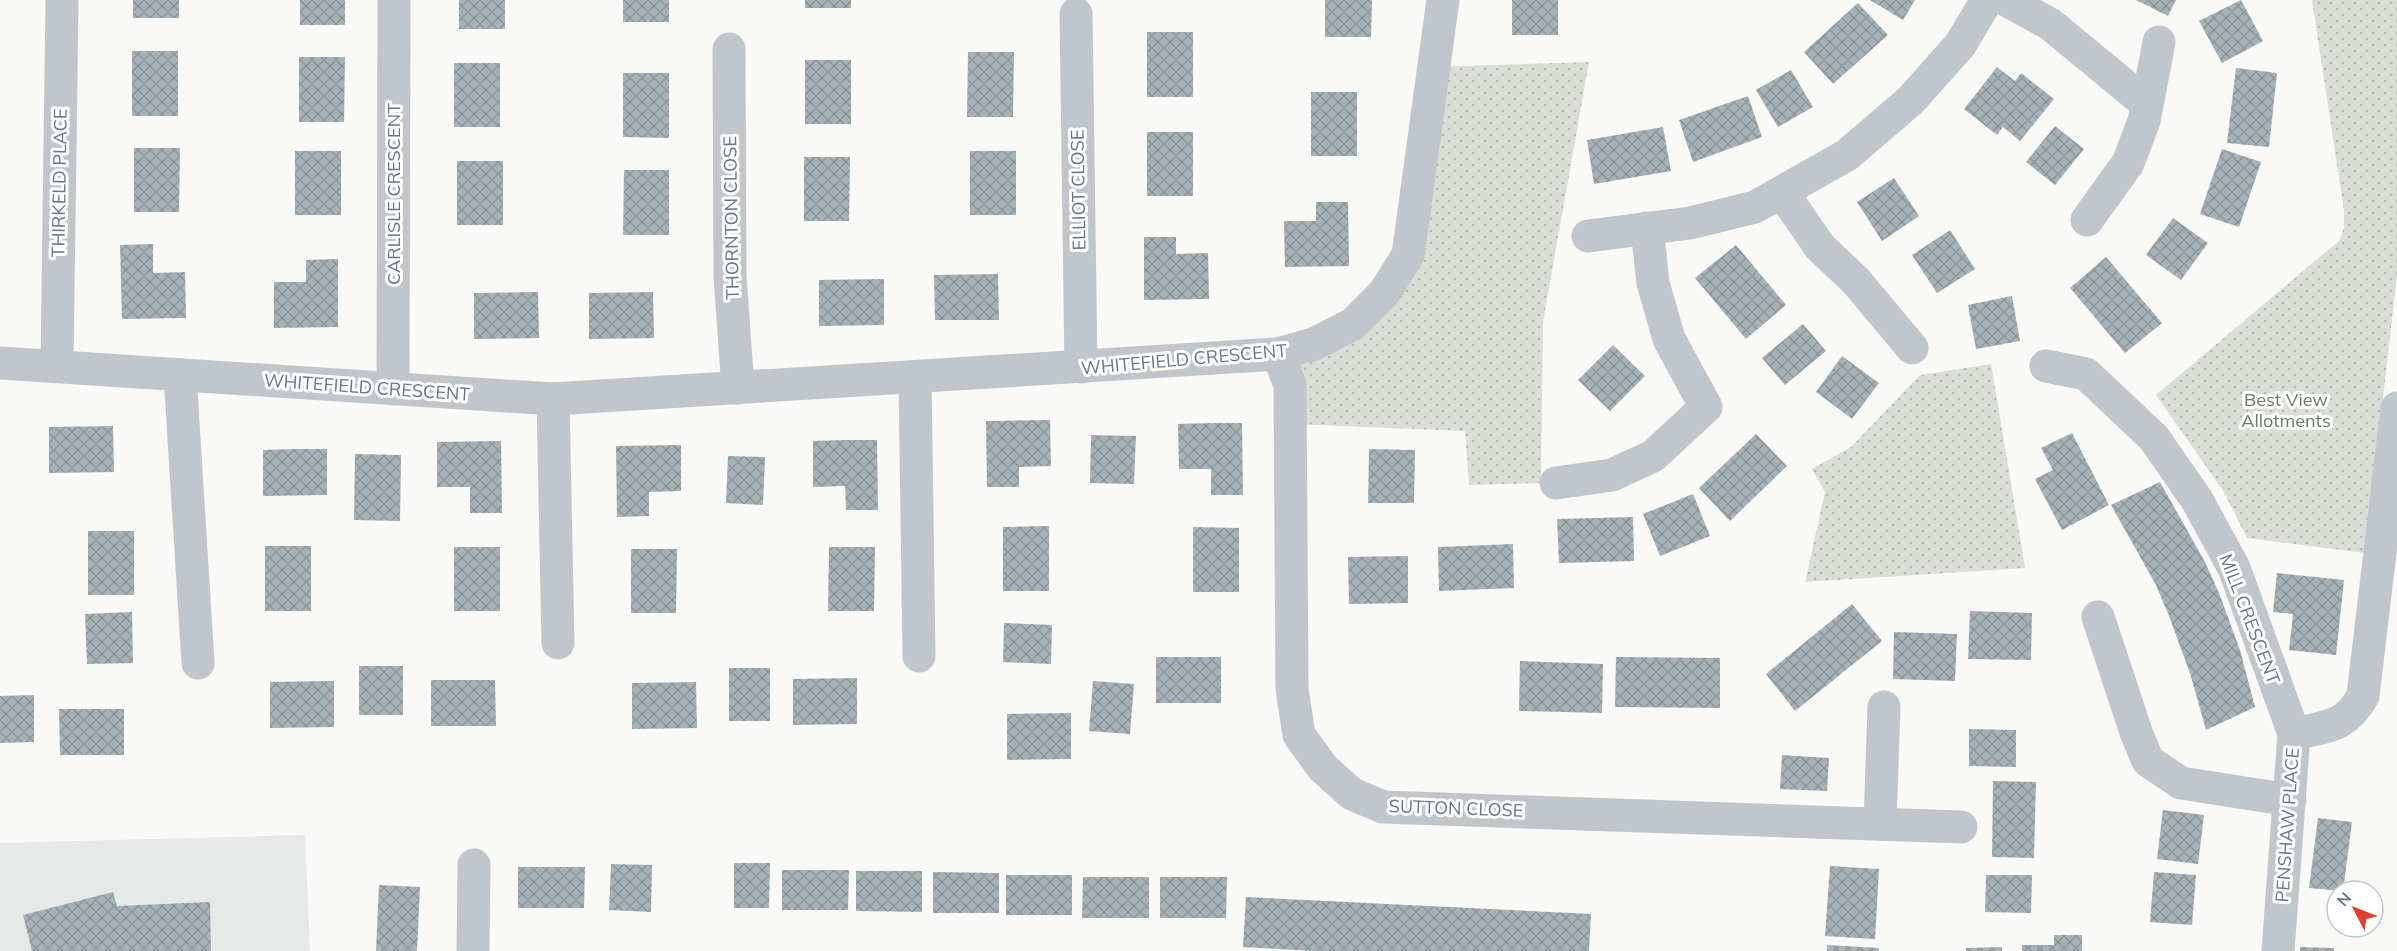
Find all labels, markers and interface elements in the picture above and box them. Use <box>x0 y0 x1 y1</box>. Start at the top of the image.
street label: CARLISLE CRESCENT <box>382 103 405 285</box>
street label: THIRKELD PLACE <box>46 108 72 258</box>
street label: ELLIOT CLOSE <box>1065 129 1091 251</box>
street label: THORNTON CLOSE <box>718 136 744 300</box>
street label: WHITEFIELD CRESCENT <box>1080 339 1288 379</box>
street label: WHITEFIELD CRESCENT <box>263 368 471 406</box>
park label: Best View Allotments <box>2241 388 2331 432</box>
street label: MILL CRESCENT <box>2215 550 2286 688</box>
street label: PENSHAW PLACE <box>2270 747 2304 903</box>
street label: SUTTON CLOSE <box>1388 794 1524 822</box>
north arrow <box>2325 879 2385 939</box>
text: N <box>2332 888 2355 910</box>

